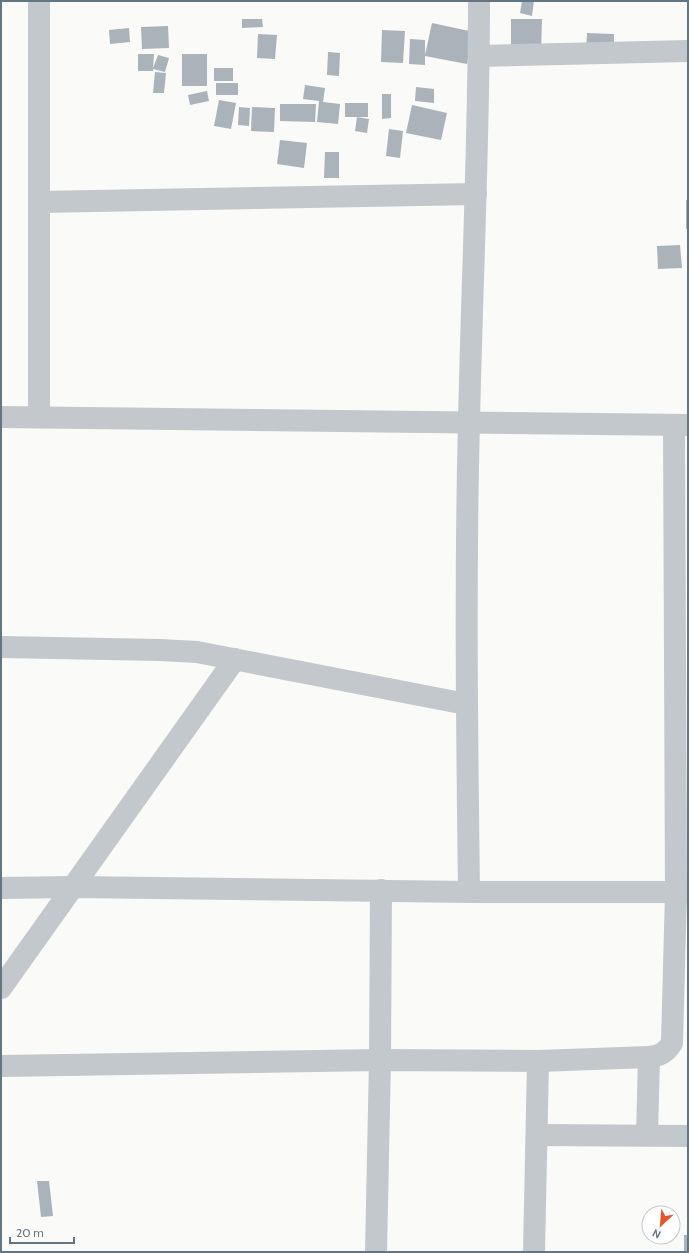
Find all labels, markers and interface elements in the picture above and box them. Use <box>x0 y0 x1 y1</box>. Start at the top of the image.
north arrow <box>641 1205 681 1245</box>
scale bar <box>10 1219 74 1245</box>
text: 20 m <box>16 1225 44 1240</box>
text: N <box>650 1226 663 1242</box>

